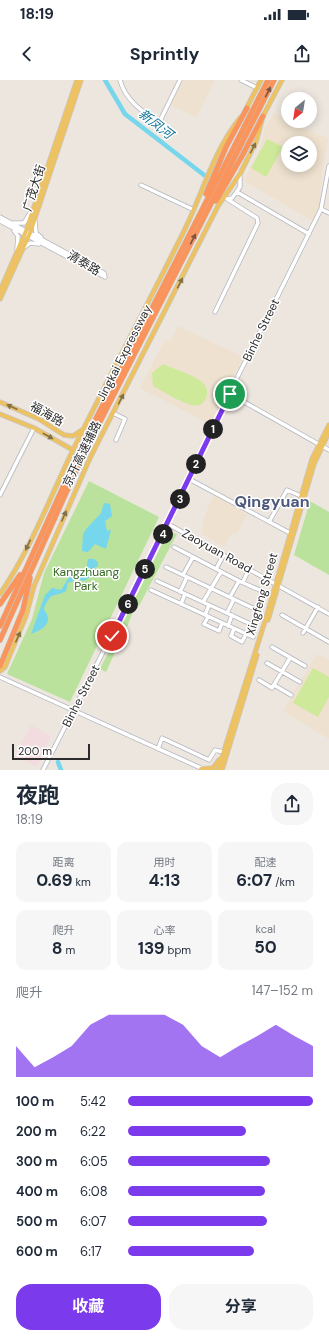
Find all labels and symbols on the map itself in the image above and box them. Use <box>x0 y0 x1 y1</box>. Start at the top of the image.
one-way arrow <box>265 87 271 98</box>
north arrow <box>281 92 317 128</box>
water label: 新凤河 <box>135 105 179 145</box>
one-way arrow <box>250 142 256 154</box>
street label: 广茂大街 <box>19 163 49 213</box>
one-way arrow <box>190 233 196 245</box>
street label: 清泰路 <box>64 247 104 279</box>
one-way arrow <box>176 277 183 289</box>
street label: Binhe Street <box>239 296 283 364</box>
street label: Jingkai Expressway <box>93 302 155 404</box>
pin <box>213 377 247 411</box>
one-way arrow <box>117 393 124 405</box>
street label: 福海路 <box>27 398 67 430</box>
one-way arrow <box>7 404 18 410</box>
street label: 京开高速辅路 <box>59 418 105 490</box>
pin: 1 <box>203 419 223 439</box>
one-way arrow <box>42 432 54 439</box>
pin: 2 <box>186 454 206 474</box>
pin: 3 <box>170 489 190 509</box>
district label: Qingyuan <box>234 491 310 512</box>
one-way arrow <box>62 510 68 522</box>
pin: 4 <box>153 524 173 544</box>
street label: Zaoyuan Road <box>179 525 255 577</box>
one-way arrow <box>25 540 31 551</box>
street label: Xingfeng Street <box>243 551 282 637</box>
pin: 5 <box>135 559 155 579</box>
park label: Kangzhuang Park <box>53 564 119 594</box>
pin: 6 <box>118 594 138 614</box>
pin <box>95 619 129 653</box>
one-way arrow <box>15 631 21 643</box>
street label: Binhe Street <box>58 662 104 730</box>
scale bar <box>12 742 90 761</box>

